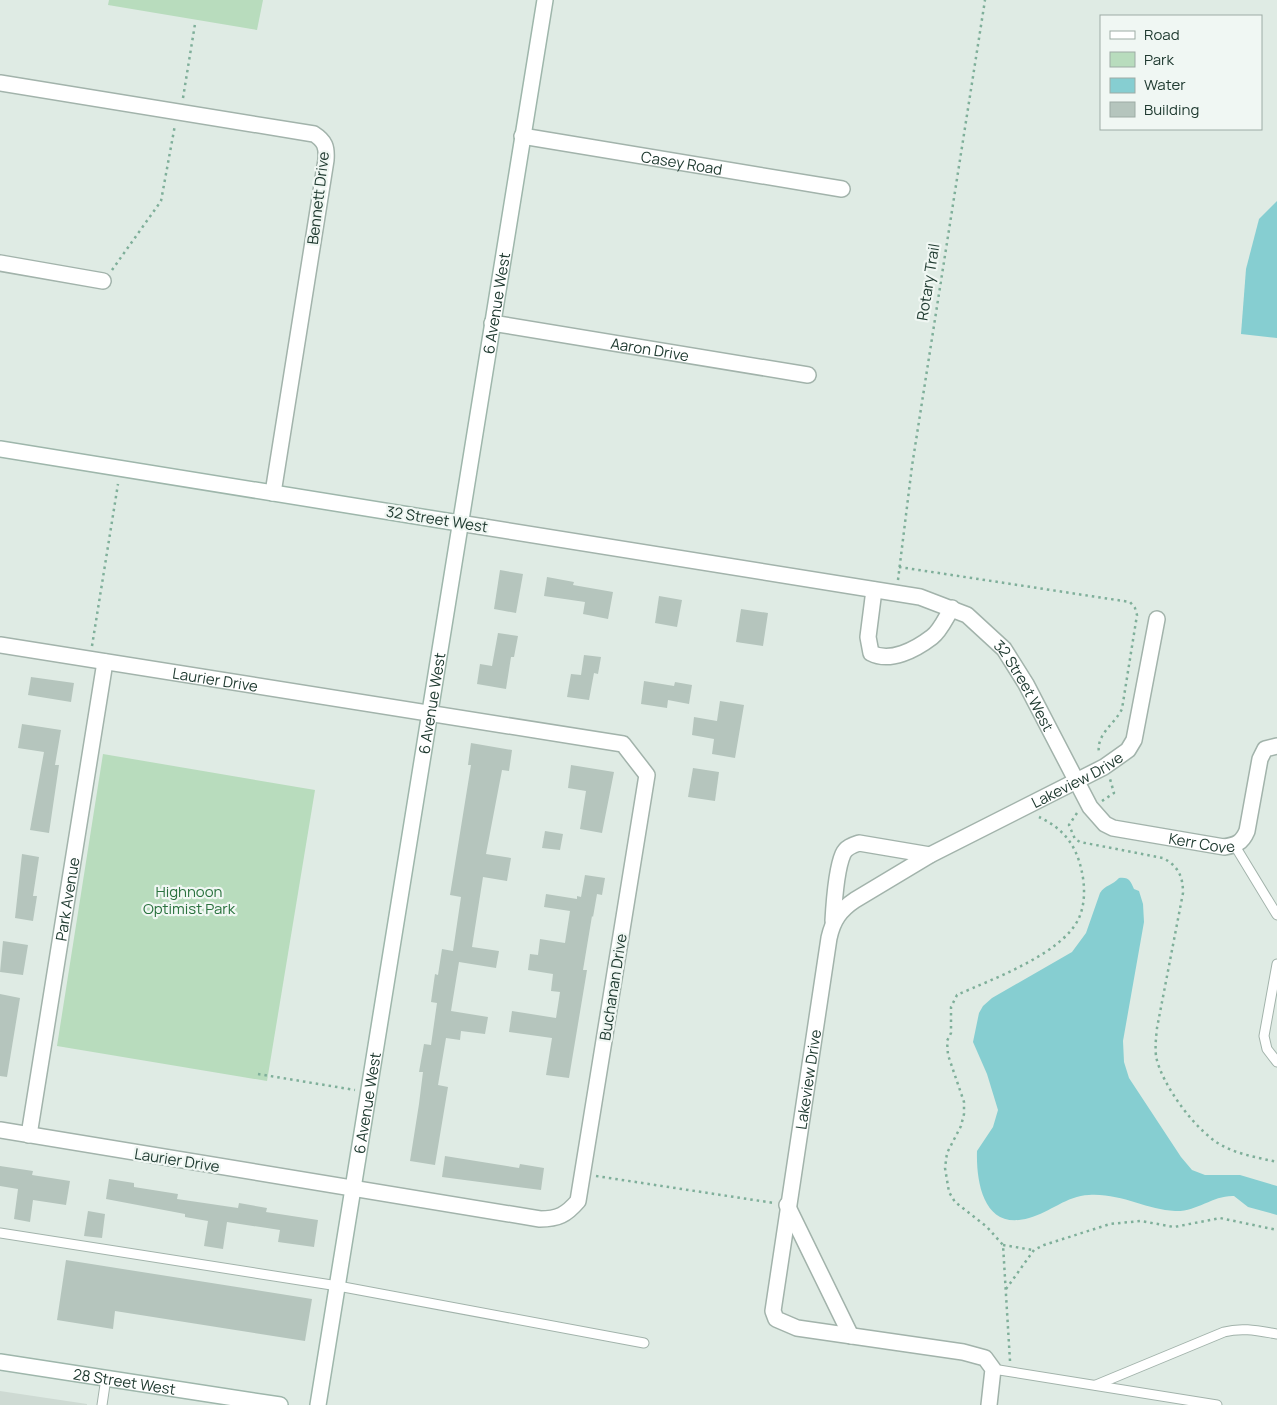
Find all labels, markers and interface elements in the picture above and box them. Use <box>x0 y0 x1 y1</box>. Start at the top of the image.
legend <box>1100 15 1262 130</box>
text: Road <box>1144 24 1180 45</box>
text: Park <box>1144 49 1174 70</box>
text: Water <box>1144 74 1186 95</box>
text: Building <box>1144 99 1199 120</box>
street label: Casey Road <box>640 145 724 180</box>
street label: Bennett Drive <box>302 150 334 246</box>
street label: Rotary Trail <box>912 242 944 322</box>
street label: 6 Avenue West <box>477 251 515 356</box>
street label: Aaron Drive <box>609 332 691 366</box>
street label: 32 Street West <box>385 501 489 537</box>
street label: 32 Street West <box>990 635 1059 735</box>
street label: 6 Avenue West <box>413 651 450 755</box>
street label: Laurier Drive <box>171 662 260 696</box>
street label: Lakeview Drive <box>1028 746 1127 813</box>
street label: Kerr Cove <box>1167 827 1237 858</box>
street label: Park Avenue <box>50 856 84 942</box>
park label: Highnoon Optimist Park <box>143 881 236 919</box>
street label: Buchanan Drive <box>594 932 632 1042</box>
street label: Lakeview Drive <box>790 1028 826 1131</box>
street label: 6 Avenue West <box>348 1051 385 1155</box>
street label: Laurier Drive <box>133 1143 221 1177</box>
street label: 28 Street West <box>72 1363 177 1399</box>

